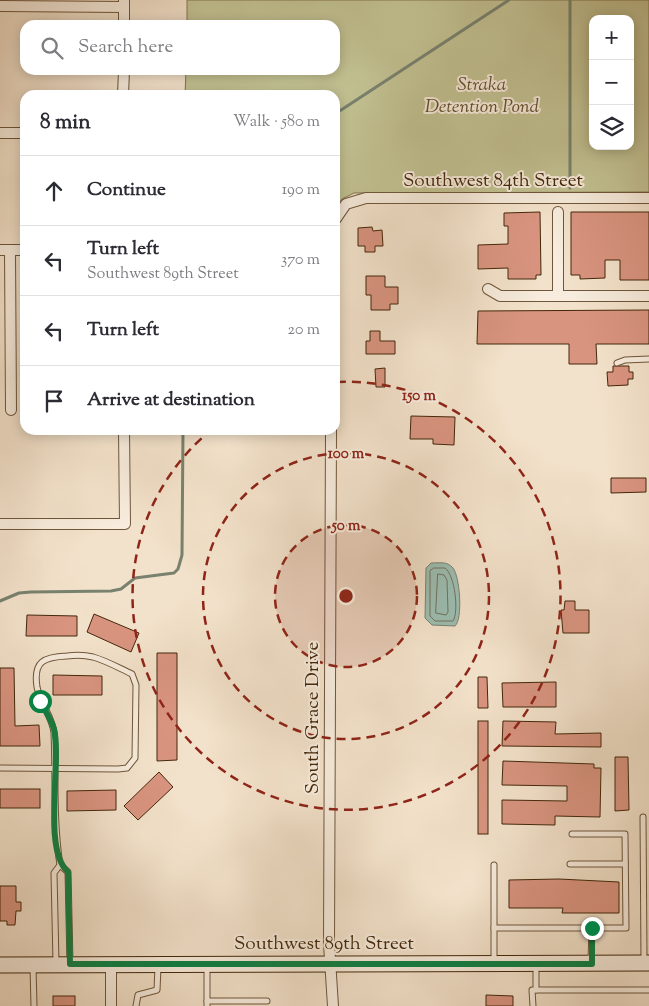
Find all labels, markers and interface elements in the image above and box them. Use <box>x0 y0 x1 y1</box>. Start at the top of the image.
map controls <box>589 15 634 150</box>
button: + <box>589 15 634 60</box>
search box <box>20 20 340 75</box>
icon: search <box>38 34 66 62</box>
text: Search here <box>78 34 173 61</box>
button: − <box>589 60 634 105</box>
park label: Straka Detention Pond <box>425 72 540 121</box>
button: layers <box>589 105 634 150</box>
text: 8 min <box>40 108 91 138</box>
text: Walk · 580 m <box>233 111 320 134</box>
street label: Southwest 84th Street <box>403 168 584 195</box>
icon: ahead <box>40 177 68 205</box>
text: Continue <box>87 177 166 204</box>
text: 190 m <box>282 179 320 202</box>
text: Turn left <box>87 236 159 263</box>
icon: left <box>40 247 68 275</box>
text: 370 m <box>281 249 320 272</box>
text: Southwest 89th Street <box>87 263 239 286</box>
icon: left <box>40 317 68 345</box>
text: Turn left <box>87 317 159 344</box>
text: 20 m <box>287 319 320 342</box>
text: 150 m <box>402 386 436 407</box>
icon: arrive <box>40 387 68 415</box>
text: Arrive at destination <box>87 387 255 414</box>
text: 100 m <box>328 444 365 465</box>
text: 50 m <box>331 516 361 537</box>
centre of rings <box>337 587 355 605</box>
street label: South Grace Drive <box>300 641 327 794</box>
route start <box>29 690 52 713</box>
route end <box>581 917 604 940</box>
street label: Southwest 89th Street <box>234 931 415 958</box>

